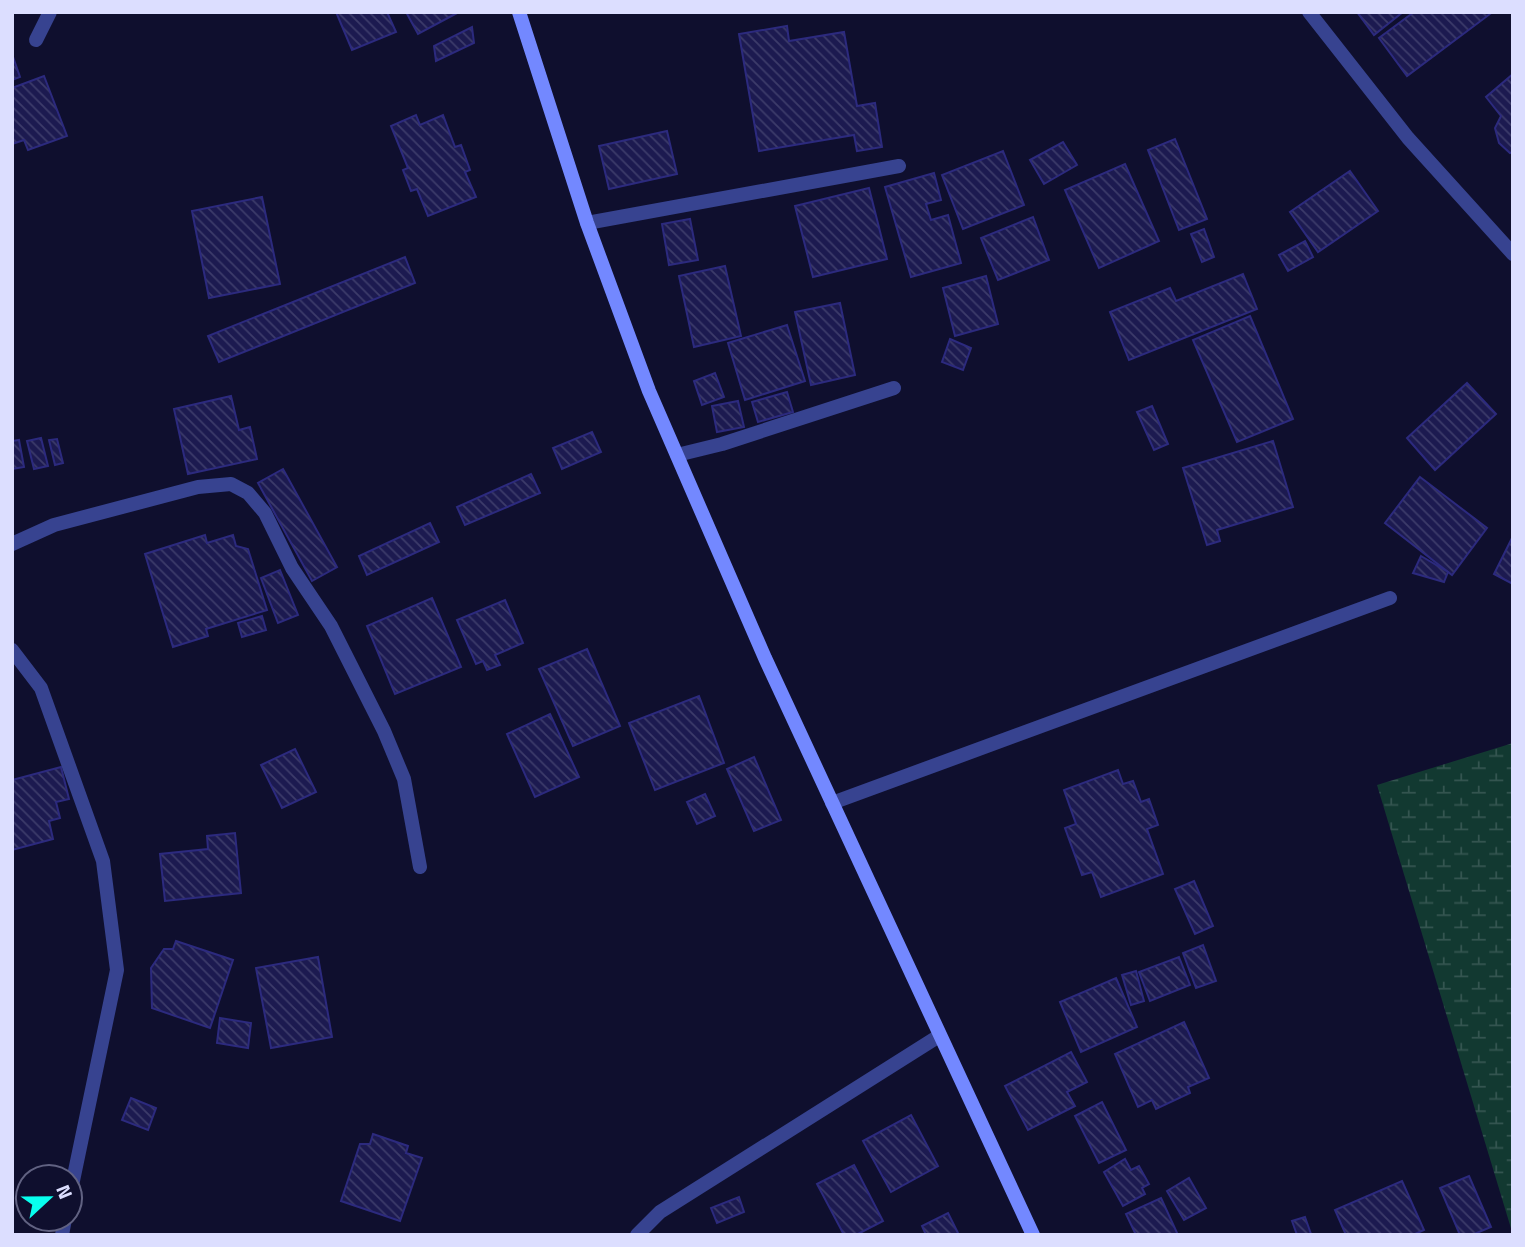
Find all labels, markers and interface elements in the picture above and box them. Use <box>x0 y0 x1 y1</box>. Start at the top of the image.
north arrow <box>14 1163 84 1233</box>
text: N <box>49 1180 81 1203</box>

